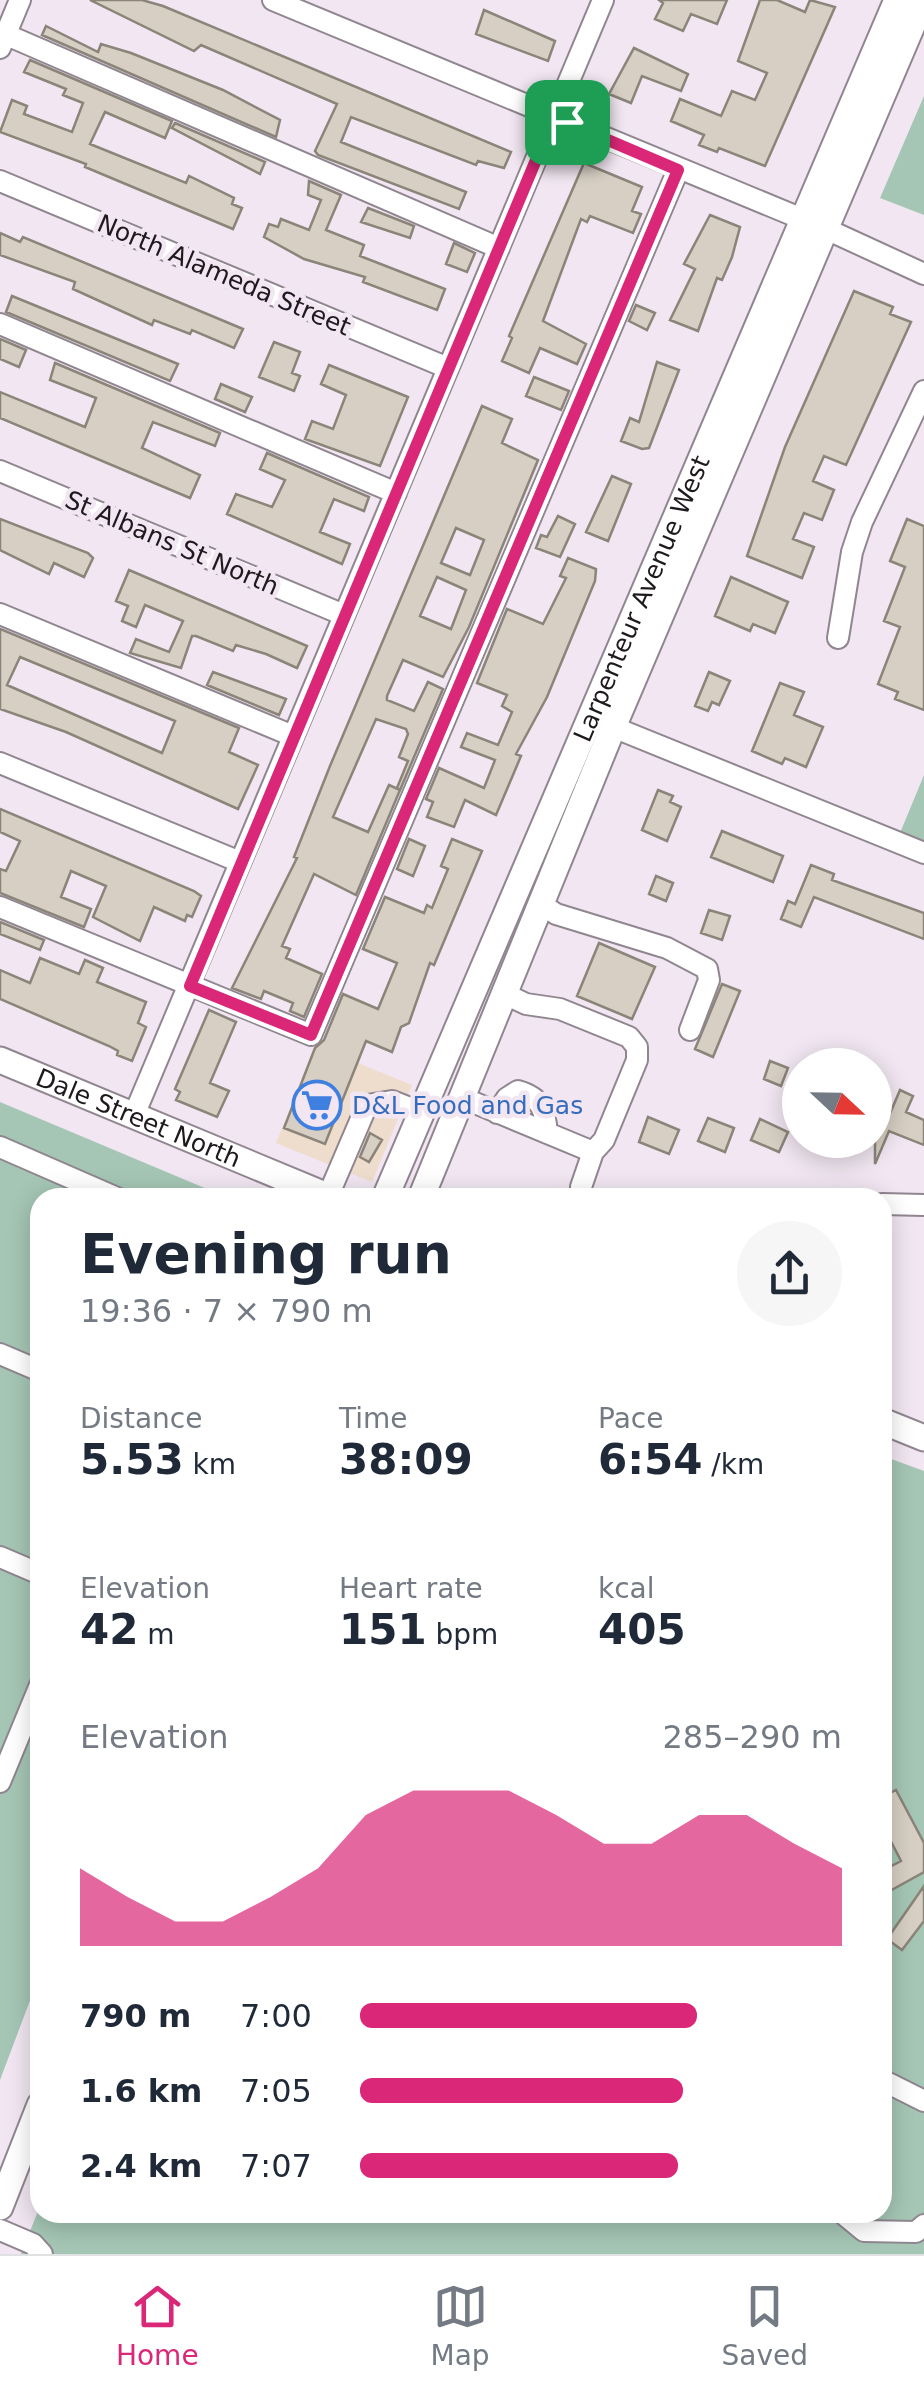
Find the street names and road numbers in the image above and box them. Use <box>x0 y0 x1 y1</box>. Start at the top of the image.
street label: North Alameda Street <box>93 208 355 342</box>
street label: Larpenteur Avenue West <box>567 451 715 746</box>
street label: St Albans St North <box>61 485 283 601</box>
street label: Dale Street North <box>32 1062 245 1173</box>

